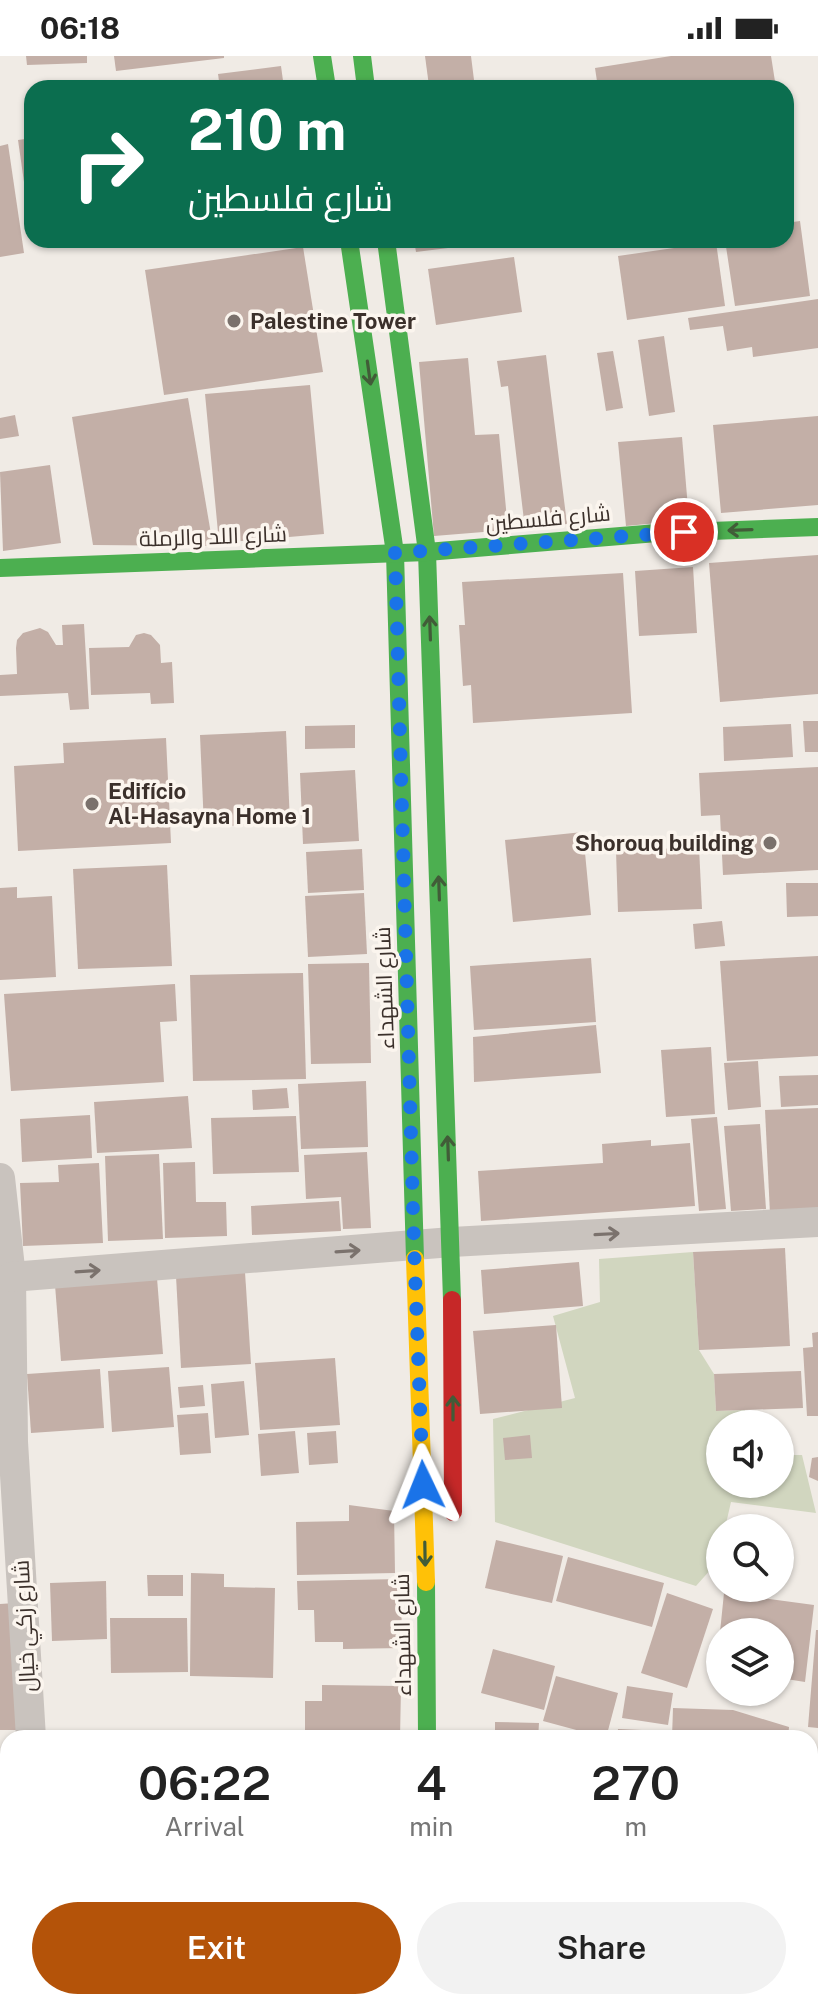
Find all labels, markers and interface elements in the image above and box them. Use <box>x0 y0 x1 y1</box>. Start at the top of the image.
text: 06:18 <box>40 10 120 46</box>
text: 210 m <box>188 97 346 163</box>
icon: right <box>56 112 160 216</box>
text: شارع فلسطين <box>188 177 393 219</box>
place label: Palestine Tower <box>250 308 416 334</box>
marker: Palestine Tower <box>225 312 243 330</box>
one-way arrow <box>362 359 377 385</box>
pin <box>650 498 718 566</box>
street label: شارع فلسطين <box>484 500 612 538</box>
icon: arrive <box>662 510 706 554</box>
street label: شارع اللد والرملة <box>139 520 287 554</box>
one-way arrow <box>727 522 754 537</box>
one-way arrow <box>422 615 437 642</box>
place label: Edifício Al-Hasayna Home 1 <box>108 778 311 829</box>
marker: Edifício Al-Hasayna Home 1 <box>83 795 101 813</box>
place label: Shorouq building <box>575 830 754 856</box>
marker: Shorouq building <box>761 834 779 852</box>
one-way arrow <box>431 875 446 902</box>
street label: شارع الشهداء <box>369 926 401 1050</box>
one-way arrow <box>441 1135 456 1162</box>
one-way arrow <box>593 1226 620 1241</box>
one-way arrow <box>334 1243 360 1258</box>
one-way arrow <box>74 1263 101 1278</box>
one-way arrow <box>445 1395 461 1422</box>
map controls <box>706 1410 794 1706</box>
button: sound <box>706 1410 794 1498</box>
position arrow <box>381 1443 465 1527</box>
button: search <box>706 1514 794 1602</box>
one-way arrow <box>417 1540 433 1567</box>
street label: شارع زكي خيال <box>8 1559 44 1693</box>
street label: شارع الشهداء <box>388 1573 418 1697</box>
button: layers <box>706 1618 794 1706</box>
text: 06:22 <box>138 1754 271 1811</box>
text: 4 <box>416 1754 447 1811</box>
text: 270 <box>591 1754 680 1811</box>
text: Arrival <box>164 1811 245 1842</box>
text: min <box>409 1811 453 1842</box>
text: m <box>624 1811 647 1842</box>
button: Exit <box>32 1902 401 1994</box>
button: Share <box>417 1902 786 1994</box>

